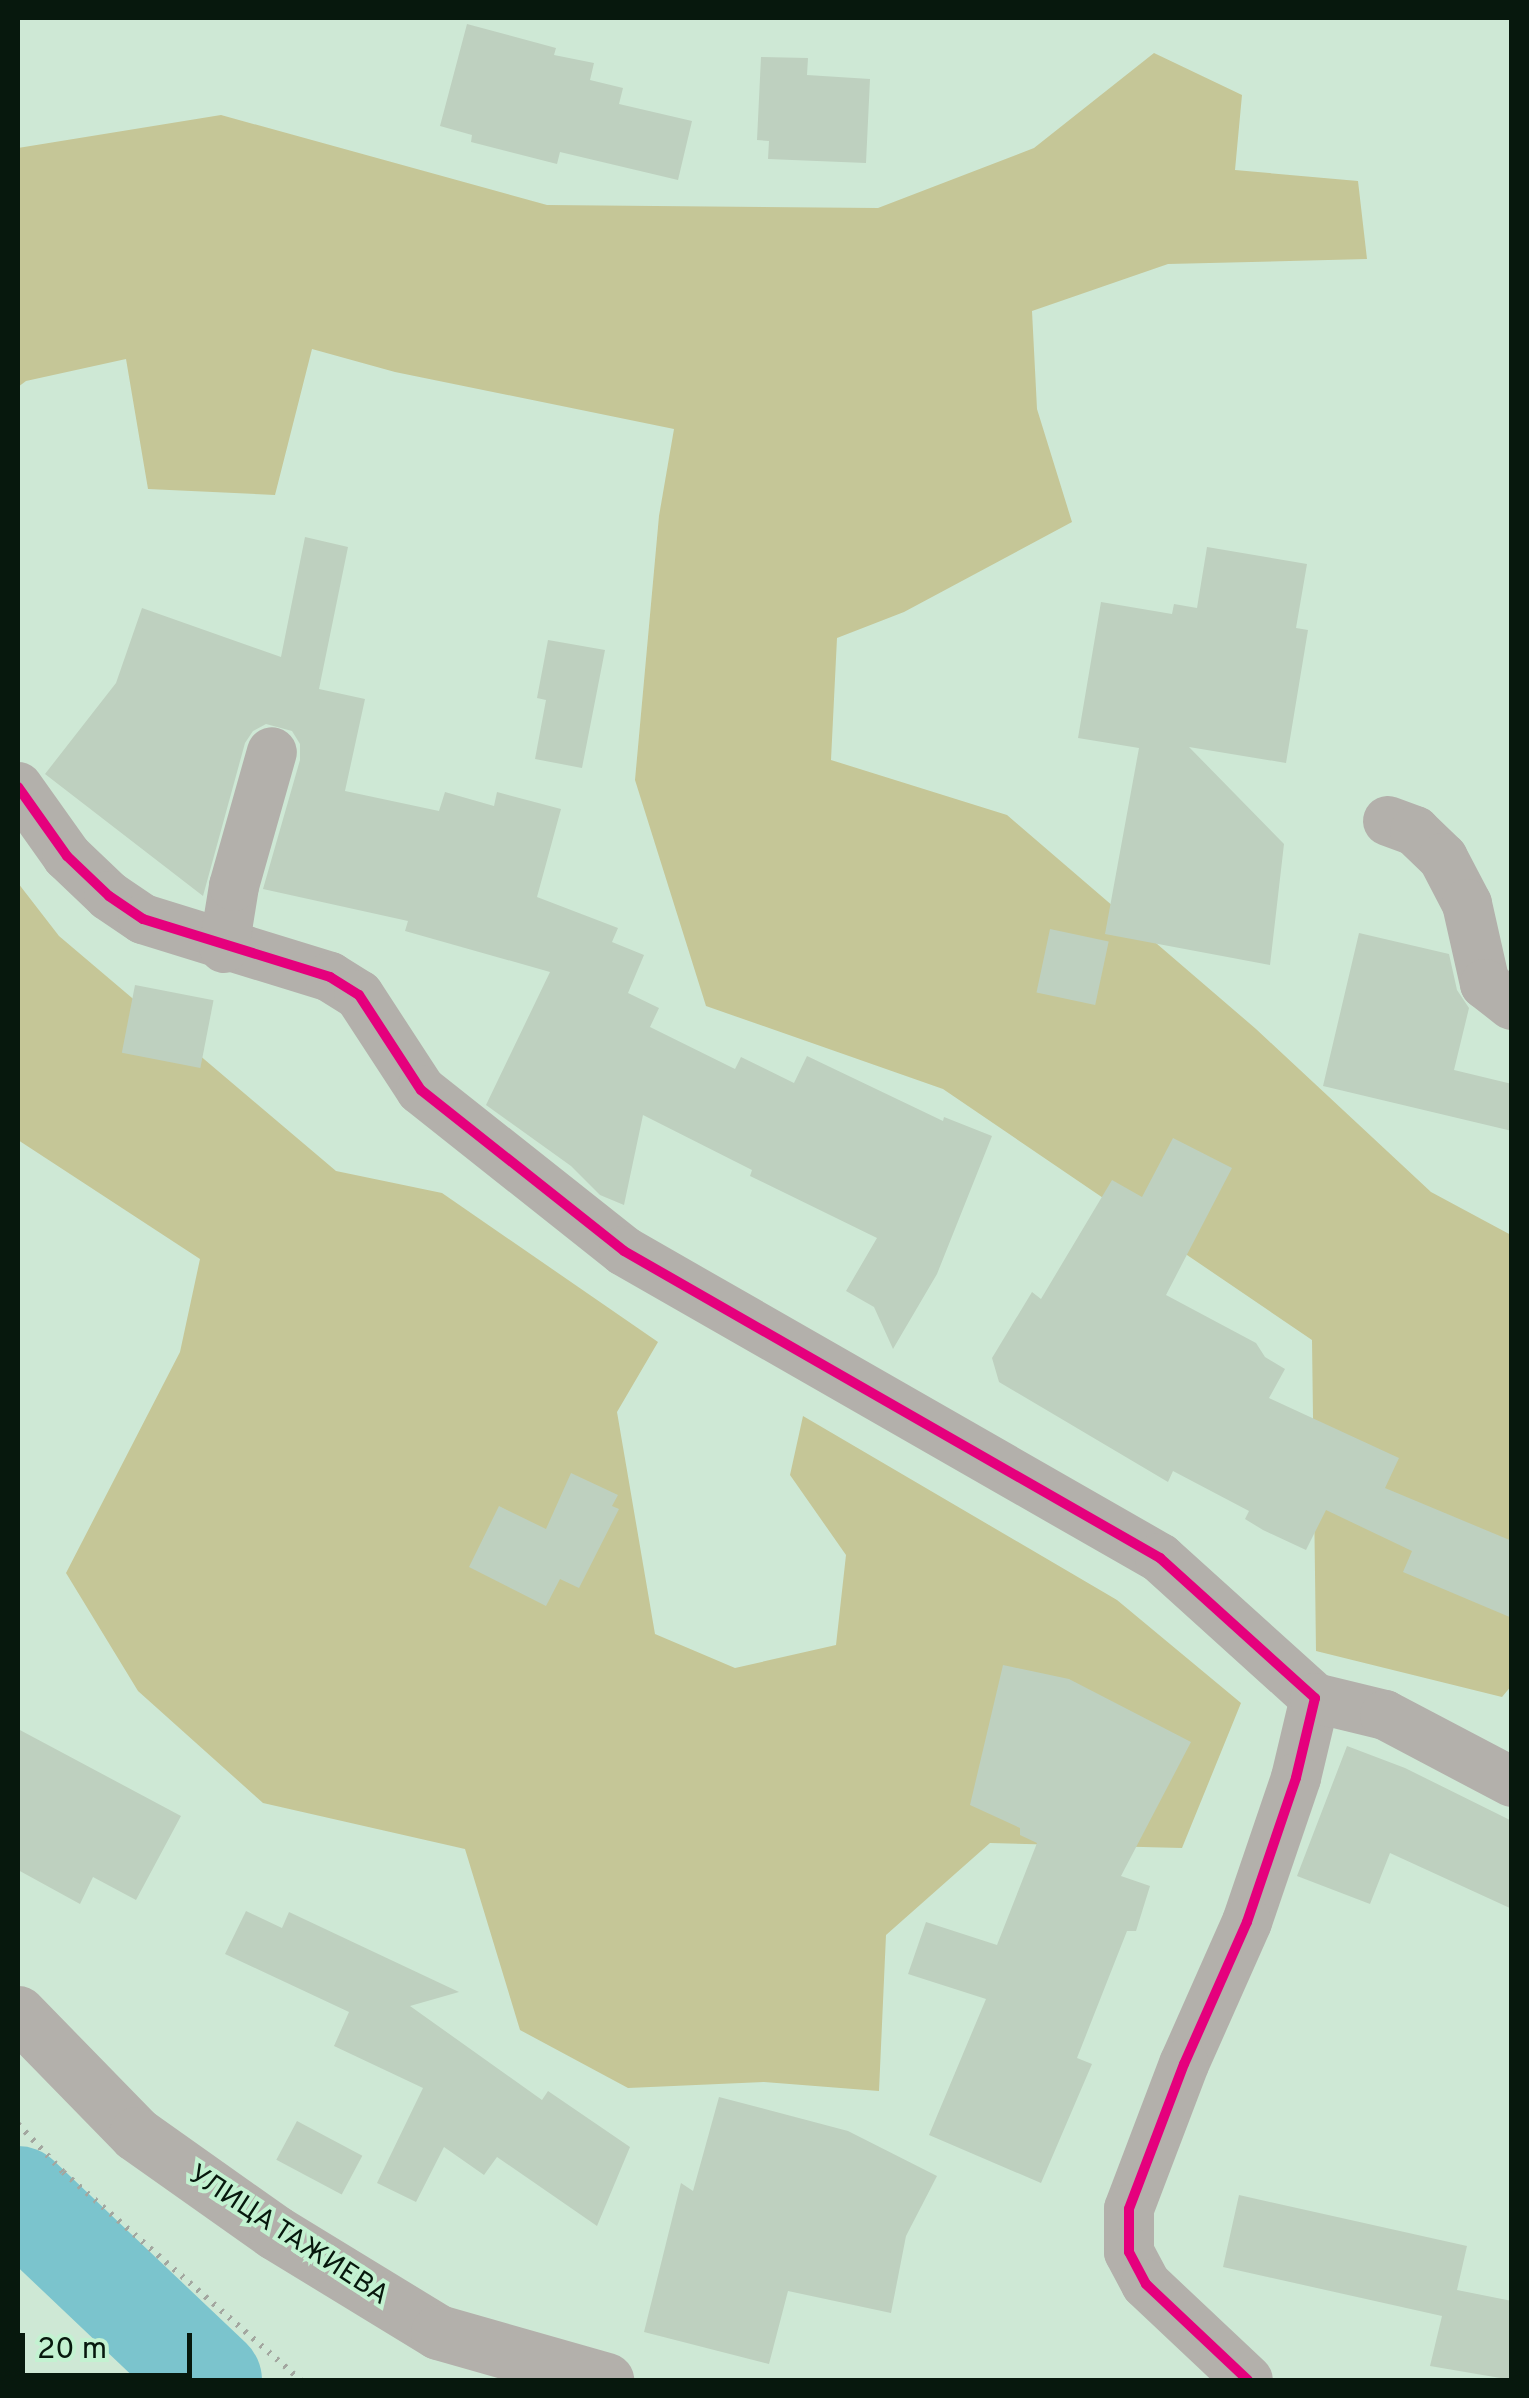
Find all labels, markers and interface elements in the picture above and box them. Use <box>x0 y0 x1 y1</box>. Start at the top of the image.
street label: УЛИЦА ТАЖИЕВА <box>181 2158 395 2314</box>
scale bar <box>25 2313 198 2375</box>
text: 20 m <box>37 2332 107 2369</box>

